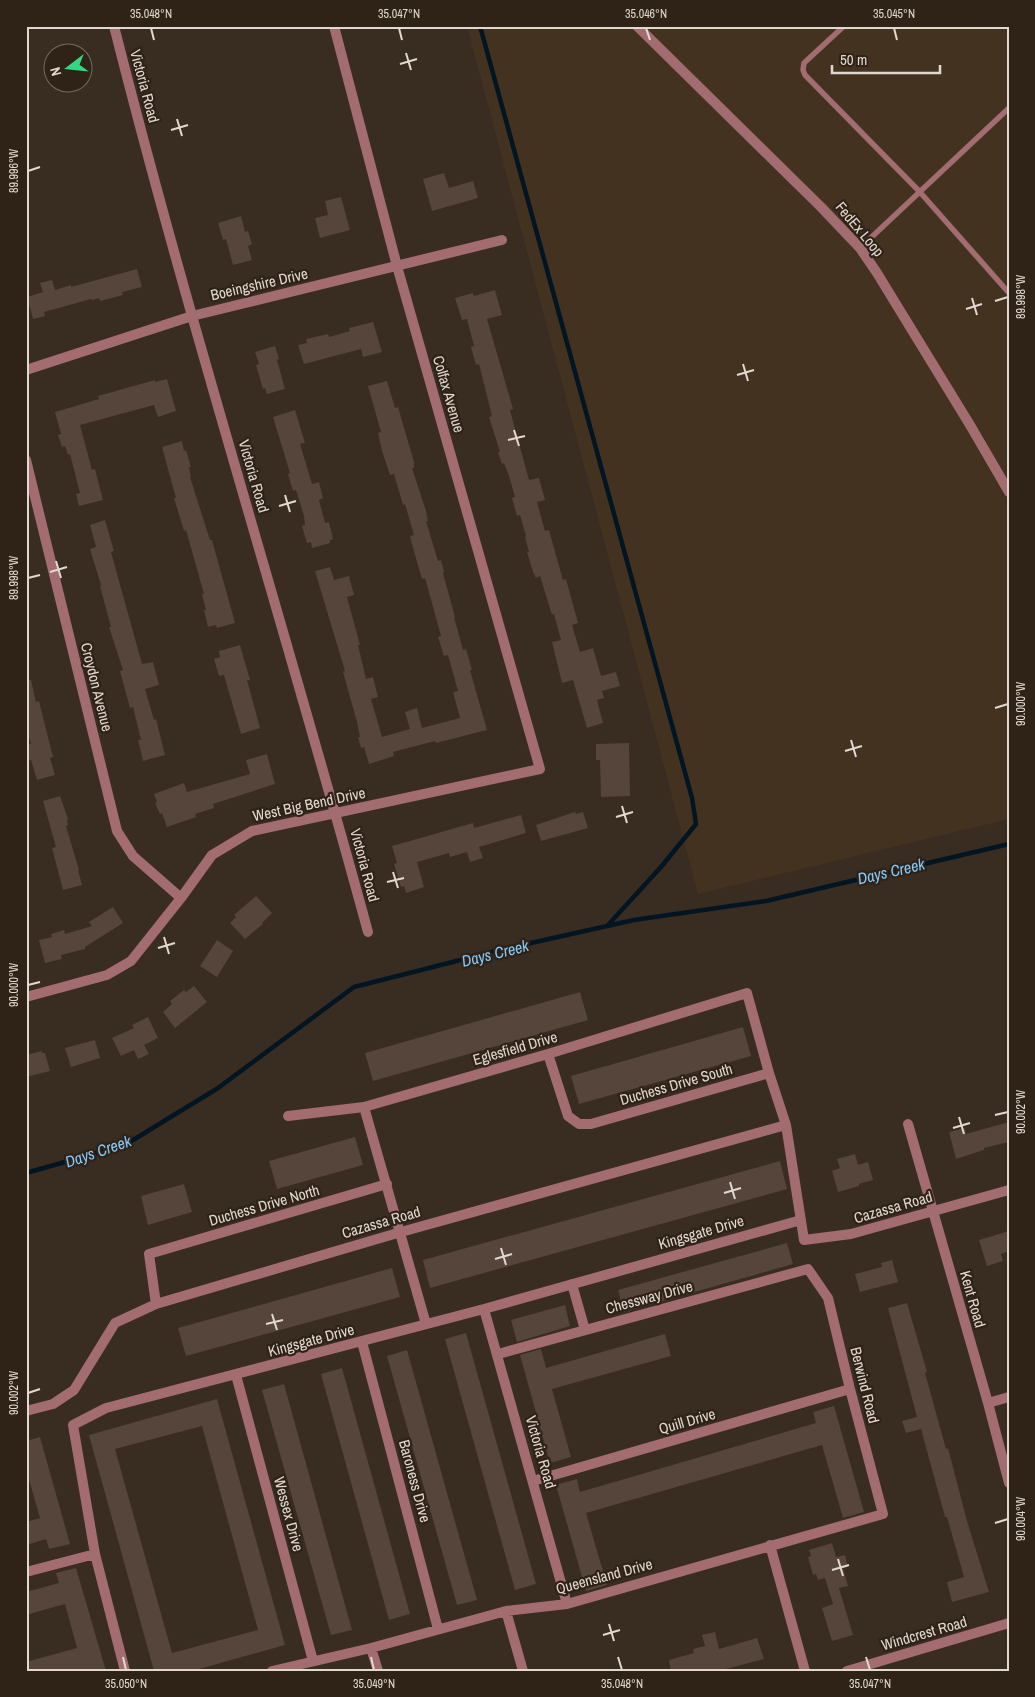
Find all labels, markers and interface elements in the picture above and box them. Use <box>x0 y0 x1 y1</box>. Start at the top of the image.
text: 35.048°N <box>130 6 172 22</box>
text: 35.047°N <box>378 6 420 22</box>
text: 35.046°N <box>625 6 667 22</box>
text: 35.045°N <box>873 6 915 22</box>
north arrow <box>42 42 92 92</box>
scale bar <box>832 42 940 74</box>
street label: Victoria Road <box>125 47 165 125</box>
text: 50 m <box>840 49 867 70</box>
text: N <box>46 65 65 78</box>
text: 89.996°W <box>6 148 22 193</box>
street label: FedEx Loop <box>831 197 889 261</box>
street label: Boeingshire Drive <box>208 263 310 305</box>
text: 89.998°W <box>1013 274 1029 319</box>
street label: Colfax Avenue <box>428 353 470 435</box>
street label: Victoria Road <box>234 437 274 515</box>
text: 89.998°W <box>6 555 22 600</box>
street label: Croydon Avenue <box>76 640 118 734</box>
text: 90.000°W <box>1013 681 1029 726</box>
street label: West Big Bend Drive <box>251 782 367 826</box>
street label: Victoria Road <box>345 826 385 904</box>
water label: Days Creek <box>855 852 927 889</box>
water label: Days Creek <box>459 934 531 972</box>
text: 90.000°W <box>6 962 22 1007</box>
street label: Eglesfield Drive <box>470 1026 560 1070</box>
street label: Duchess Drive South <box>617 1058 735 1110</box>
text: 90.002°W <box>1013 1089 1029 1134</box>
water label: Days Creek <box>62 1129 134 1173</box>
street label: Duchess Drive North <box>206 1179 322 1231</box>
street label: Cazassa Road <box>851 1186 935 1228</box>
street label: Cazassa Road <box>339 1201 423 1243</box>
street label: Kingsgate Drive <box>656 1210 746 1254</box>
street label: Kent Road <box>955 1268 991 1330</box>
street label: Chessway Drive <box>603 1275 695 1319</box>
street label: Kingsgate Drive <box>266 1318 356 1362</box>
street label: Berwind Road <box>845 1345 885 1425</box>
text: 90.002°W <box>6 1370 22 1415</box>
street label: Quill Drive <box>656 1403 718 1439</box>
street label: Victoria Road <box>521 1413 561 1491</box>
street label: Baroness Drive <box>394 1437 436 1525</box>
street label: Wessex Drive <box>269 1474 309 1554</box>
text: 90.004°W <box>1013 1496 1029 1541</box>
street label: Queensland Drive <box>553 1553 655 1599</box>
street label: Windcrest Road <box>879 1611 969 1655</box>
text: 35.050°N <box>105 1676 147 1692</box>
text: 35.049°N <box>353 1676 395 1692</box>
text: 35.048°N <box>601 1676 643 1692</box>
text: 35.047°N <box>849 1676 891 1692</box>

